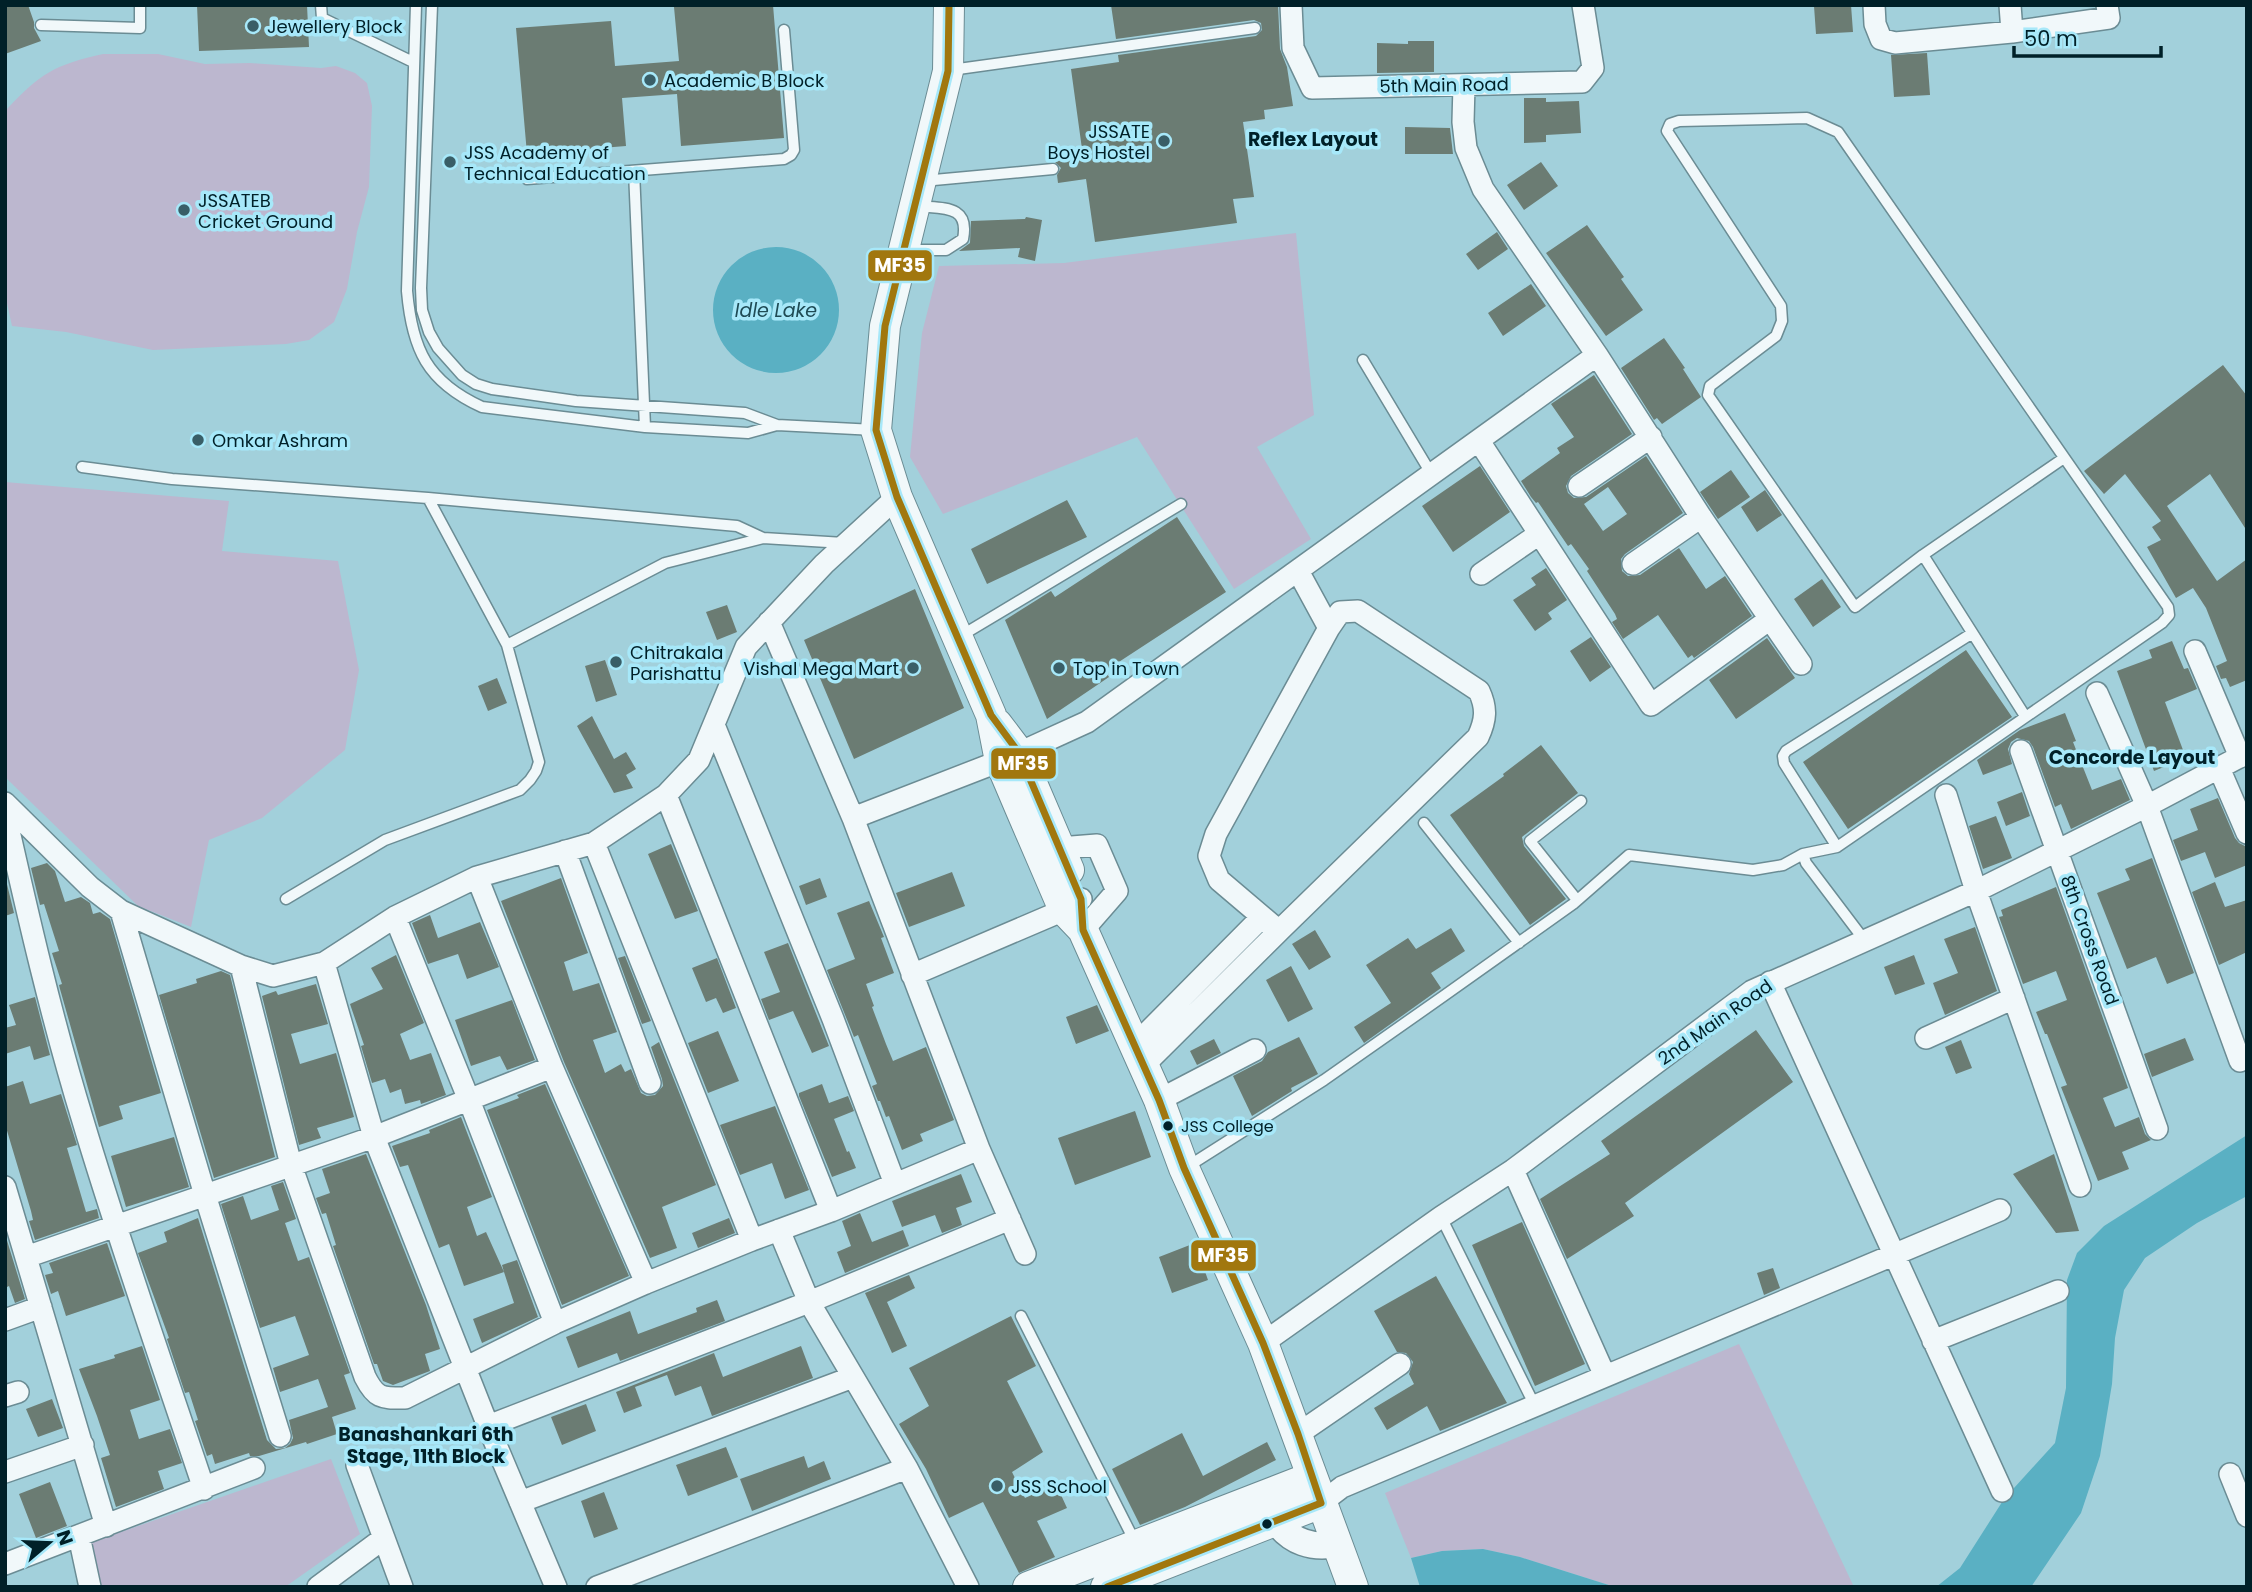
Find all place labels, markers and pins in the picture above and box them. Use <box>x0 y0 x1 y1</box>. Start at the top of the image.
place label: Jewellery Block <box>267 14 403 39</box>
marker: Jewellery Block <box>245 18 261 34</box>
place label: Academic B Block <box>664 68 825 93</box>
marker: Academic B Block <box>642 72 658 88</box>
place label: JSSATE Boys Hostel <box>1048 119 1150 165</box>
marker: JSSATE Boys Hostel <box>1156 133 1172 149</box>
place label: JSS Academy of Technical Education <box>464 140 646 186</box>
marker: JSS Academy of Technical Education <box>442 154 458 170</box>
place label: JSSATEB Cricket Ground <box>198 188 333 234</box>
marker: JSSATEB Cricket Ground <box>176 202 192 218</box>
place label: Omkar Ashram <box>212 428 348 453</box>
marker: Omkar Ashram <box>190 432 206 448</box>
place label: Chitrakala Parishattu <box>630 640 723 686</box>
marker: Chitrakala Parishattu <box>608 654 624 670</box>
place label: Vishal Mega Mart <box>743 656 899 681</box>
place label: Top in Town <box>1073 656 1180 681</box>
marker: Vishal Mega Mart <box>905 660 921 676</box>
marker: Top in Town <box>1051 660 1067 676</box>
place label: JSS College <box>1181 1115 1274 1138</box>
marker: JSS College <box>1161 1119 1175 1133</box>
place label: JSS School <box>1011 1474 1107 1499</box>
marker: JSS School <box>989 1478 1005 1494</box>
unlabelled marker <box>1260 1517 1274 1531</box>

